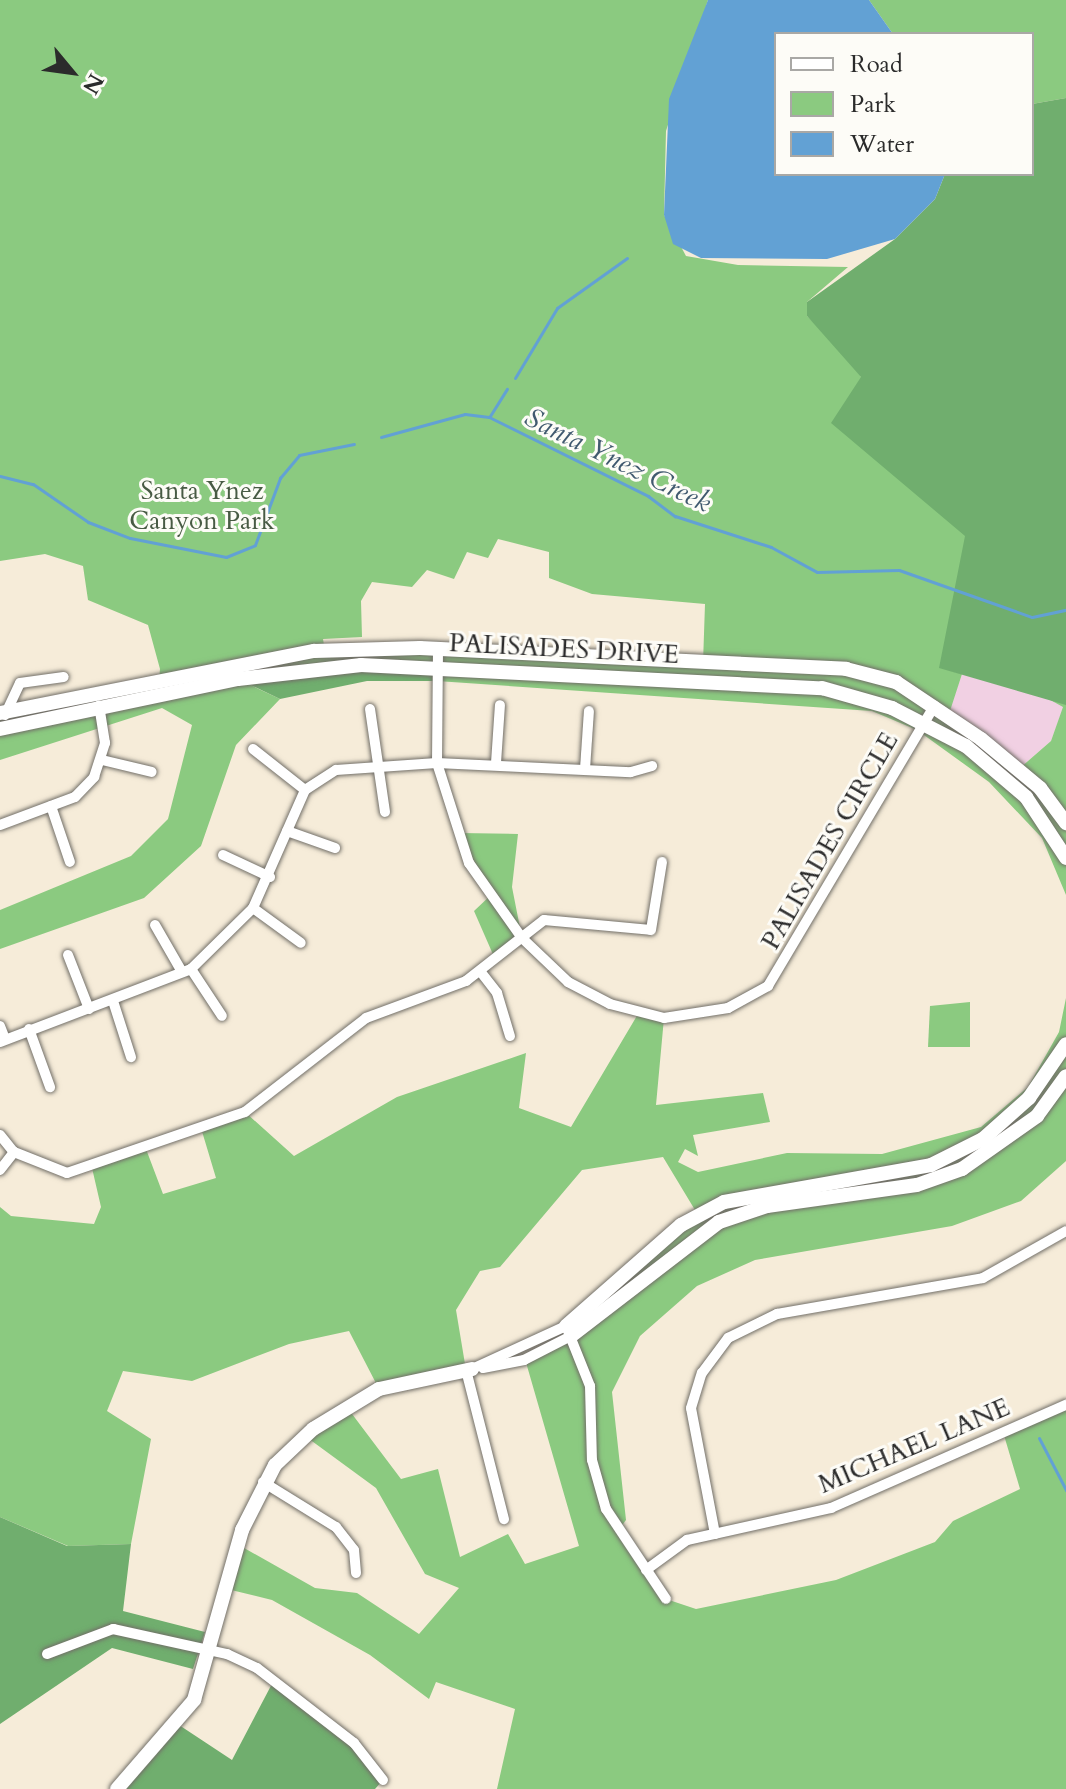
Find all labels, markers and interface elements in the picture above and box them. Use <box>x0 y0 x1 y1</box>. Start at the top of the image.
north arrow <box>32 32 112 112</box>
legend <box>774 32 1034 176</box>
text: Road <box>850 48 903 81</box>
text: N <box>75 68 111 99</box>
text: Park <box>850 88 896 121</box>
text: Water <box>850 128 914 161</box>
water label: Santa Ynez Creek <box>519 400 717 520</box>
park label: Santa Ynez Canyon Park <box>129 475 275 536</box>
street label: PALISADES DRIVE <box>448 627 680 671</box>
street label: PALISADES CIRCLE <box>755 727 905 955</box>
street label: MICHAEL LANE <box>814 1392 1014 1500</box>

